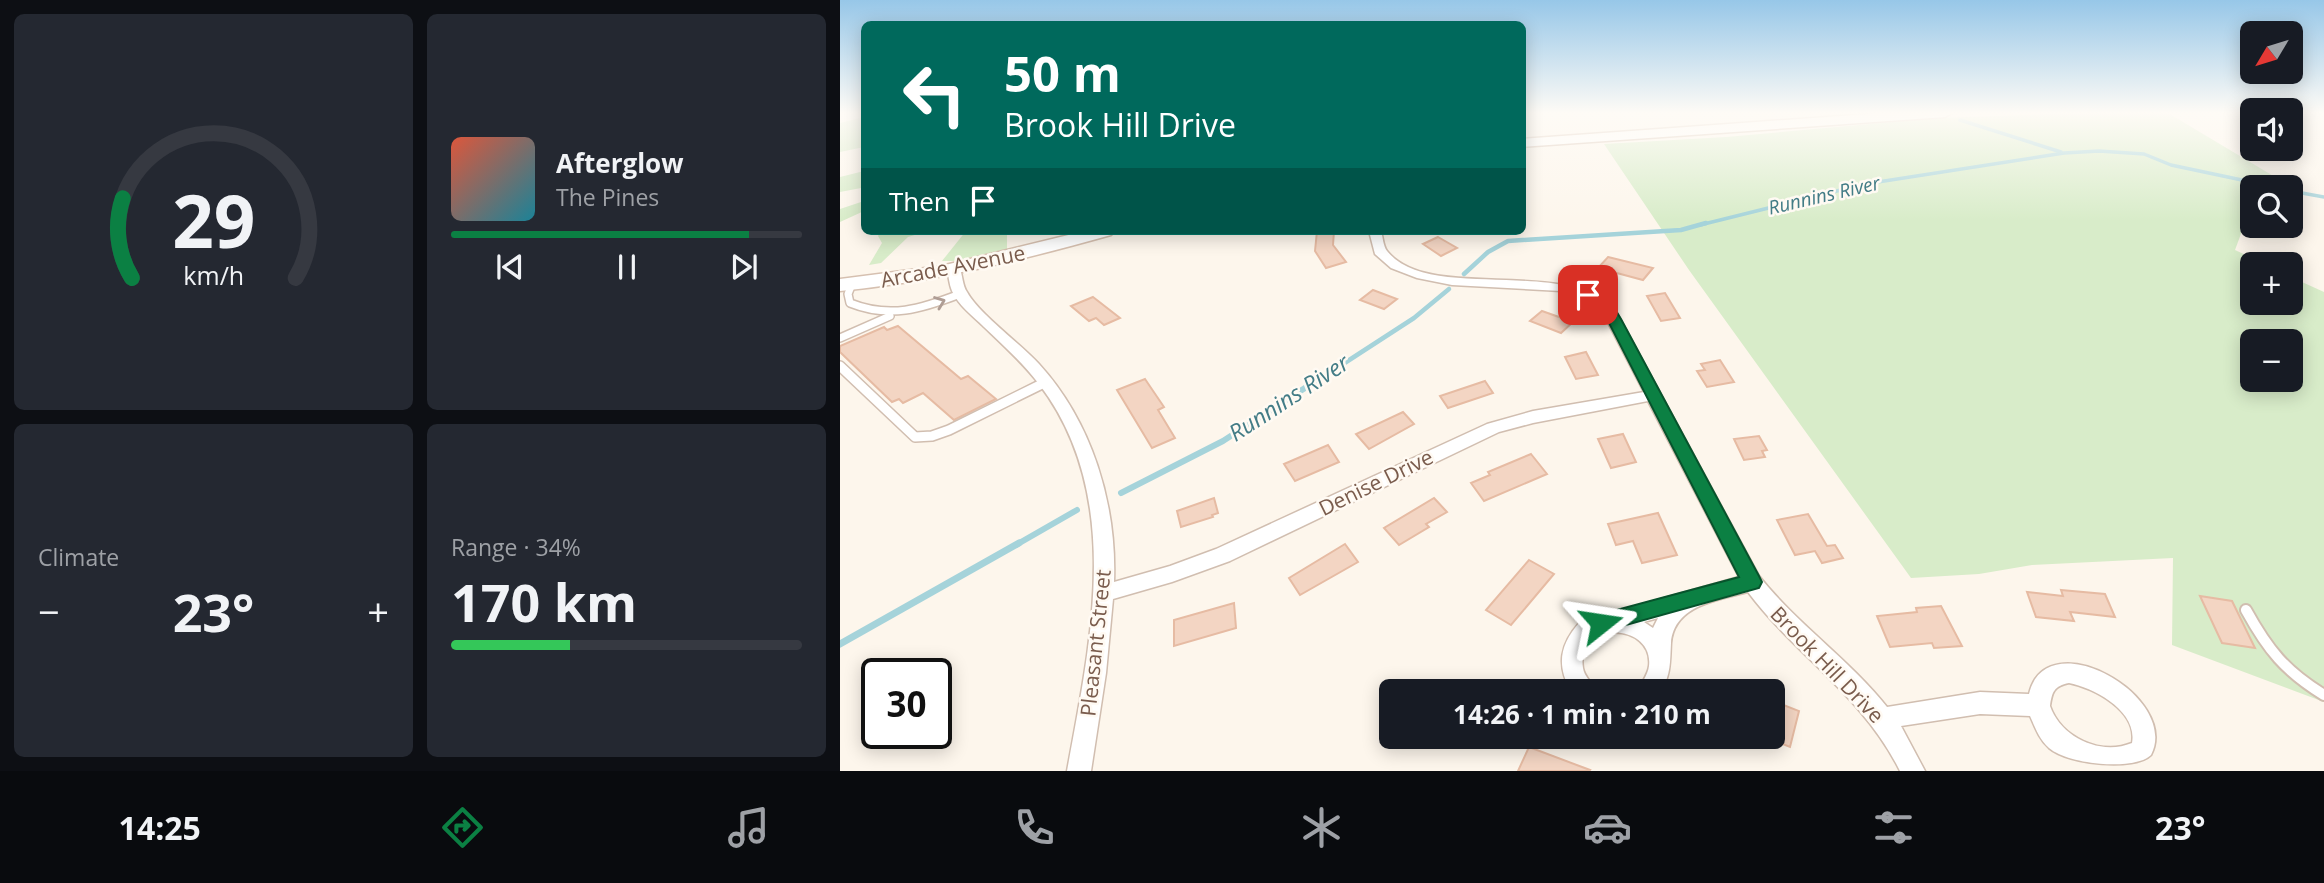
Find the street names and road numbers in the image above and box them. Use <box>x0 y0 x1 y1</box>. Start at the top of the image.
street label: Arcade Avenue <box>878 238 1028 294</box>
street label: Denise Drive <box>1314 442 1437 522</box>
street label: Pleasant Street <box>1073 568 1117 718</box>
street label: Brook Hill Drive <box>1765 600 1891 729</box>

